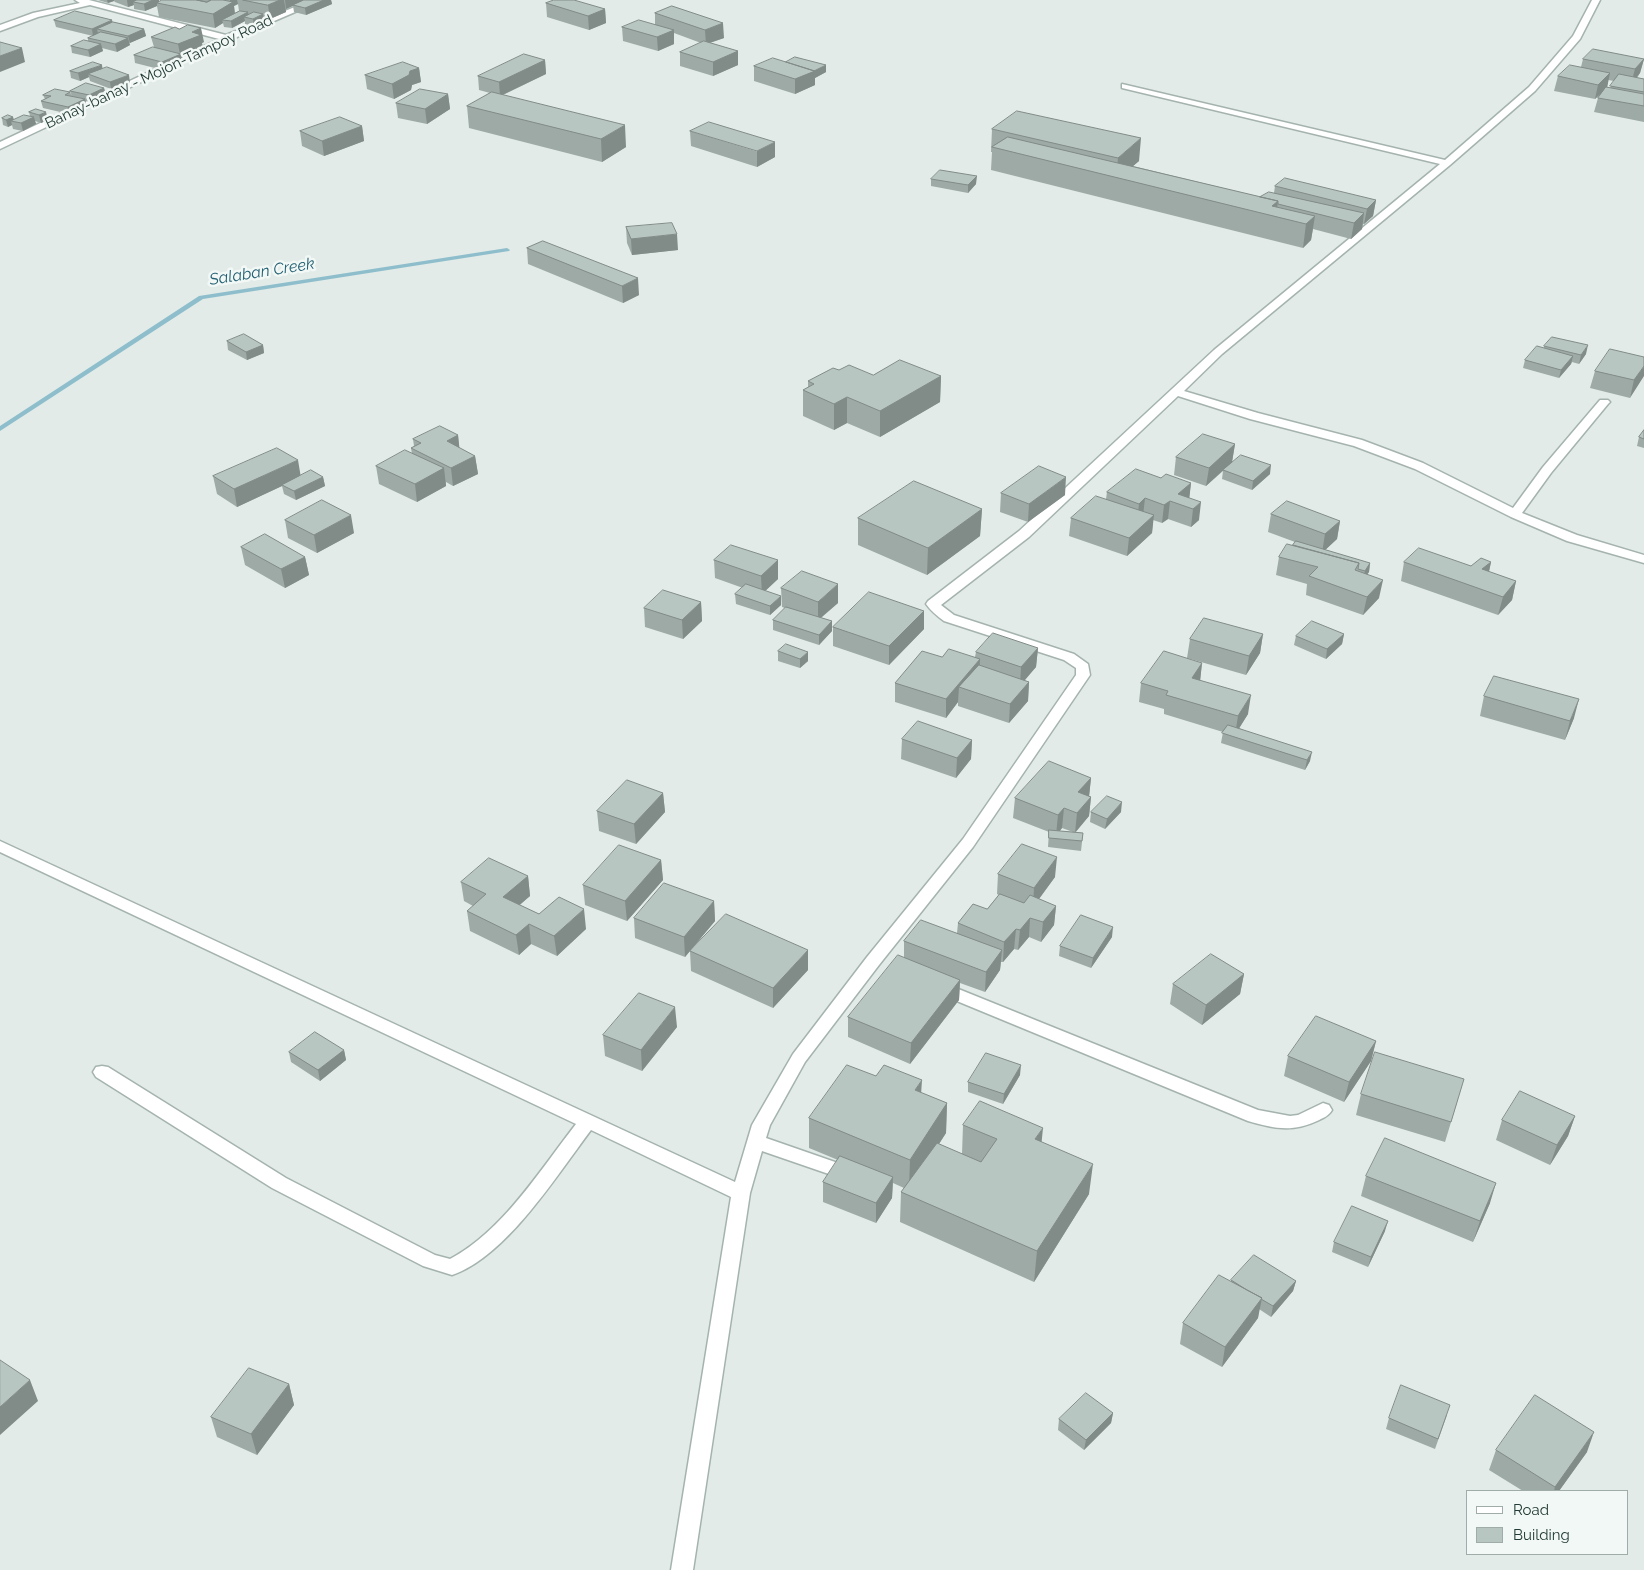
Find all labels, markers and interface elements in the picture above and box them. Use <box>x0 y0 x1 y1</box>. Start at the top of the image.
street label: Banay-banay - Mojon-Tampoy Road <box>42 11 276 133</box>
water label: Salaban Creek <box>208 254 316 290</box>
legend <box>1466 1490 1629 1555</box>
text: Road <box>1513 1501 1549 1519</box>
text: Building <box>1513 1526 1570 1544</box>

